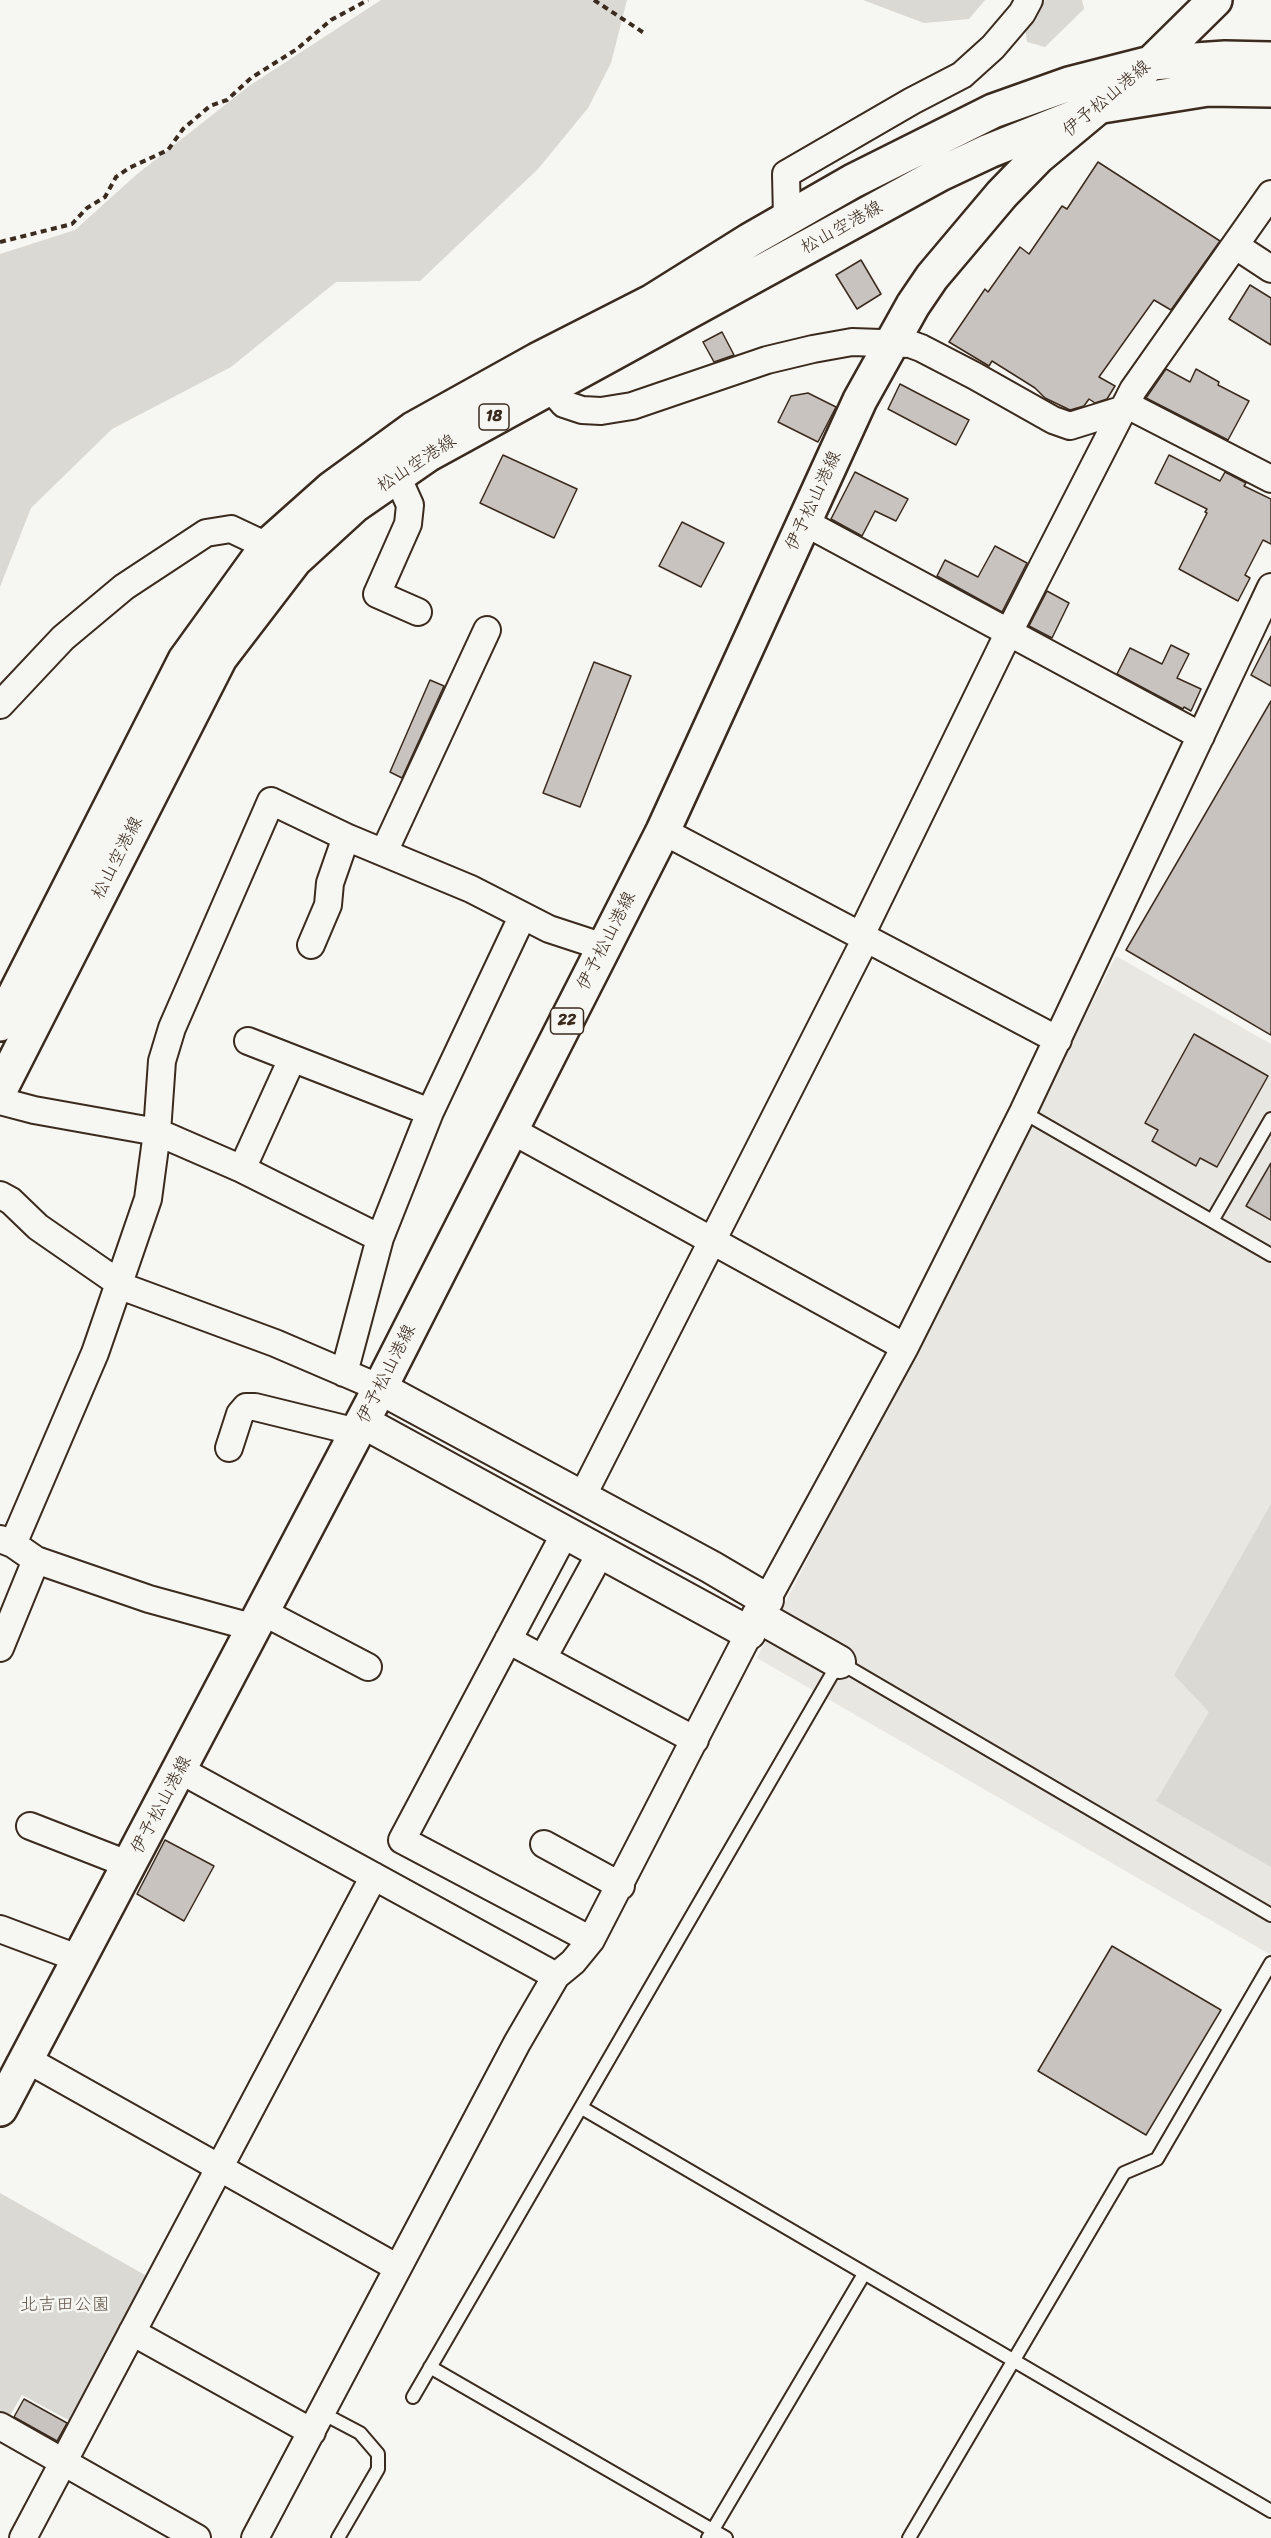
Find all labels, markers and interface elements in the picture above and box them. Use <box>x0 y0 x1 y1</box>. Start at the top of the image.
street label: 伊予松山港線 <box>1059 56 1155 142</box>
street label: 松山空港線 <box>797 197 887 259</box>
road number: 18 <box>479 404 509 430</box>
street label: 松山空港線 <box>373 430 461 498</box>
street label: 伊予松山港線 <box>781 447 847 555</box>
street label: 松山空港線 <box>88 813 148 903</box>
street label: 伊予松山港線 <box>573 888 641 994</box>
road number: 22 <box>550 1008 584 1034</box>
street label: 伊予松山港線 <box>353 1321 421 1427</box>
street label: 伊予松山港線 <box>127 1752 197 1858</box>
park label: 北吉田公園 <box>20 2294 110 2316</box>

